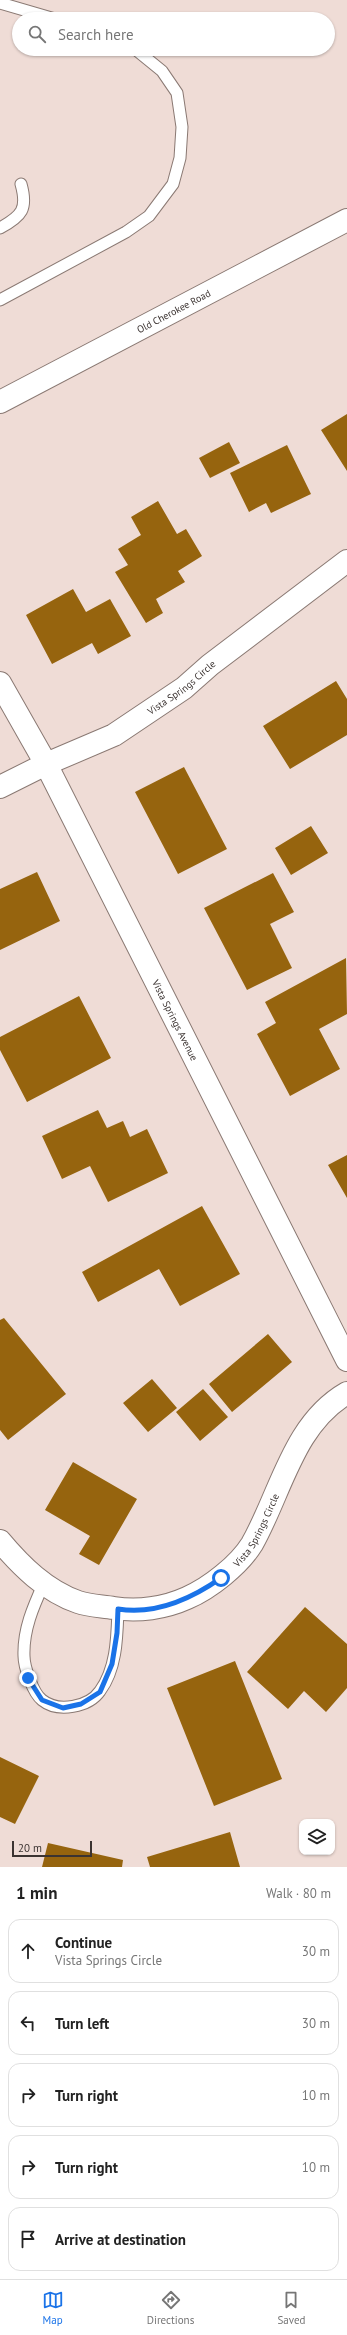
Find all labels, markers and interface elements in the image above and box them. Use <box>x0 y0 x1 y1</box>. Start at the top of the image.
search box <box>12 12 335 56</box>
icon: search <box>26 23 48 45</box>
text: Search here <box>58 25 134 44</box>
street label: Old Cherokee Road <box>134 286 213 336</box>
street label: Vista Springs Circle <box>144 657 218 718</box>
street label: Vista Springs Avenue <box>149 976 201 1063</box>
street label: Vista Springs Circle <box>229 1491 281 1570</box>
route start <box>212 1569 230 1587</box>
route end <box>19 1669 37 1687</box>
map controls <box>299 1819 335 1855</box>
button: layers <box>299 1819 335 1855</box>
scale bar <box>12 1839 92 1858</box>
text: 20 m <box>18 1841 42 1855</box>
text: 1 min <box>16 1882 57 1904</box>
text: Walk · 80 m <box>266 1885 331 1902</box>
text: Continue <box>55 1933 112 1952</box>
icon: ahead <box>17 1940 39 1962</box>
text: 30 m <box>302 1943 330 1960</box>
text: Vista Springs Circle <box>55 1952 162 1969</box>
icon: left <box>17 2012 39 2034</box>
text: Turn left <box>55 2014 109 2033</box>
text: 30 m <box>302 2015 330 2032</box>
icon: right <box>17 2084 39 2106</box>
text: Turn right <box>55 2086 118 2105</box>
text: 10 m <box>302 2087 330 2104</box>
icon: right <box>17 2156 39 2178</box>
text: Turn right <box>55 2158 118 2177</box>
text: 10 m <box>302 2159 330 2176</box>
icon: arrive <box>17 2228 39 2250</box>
text: Arrive at destination <box>55 2230 186 2249</box>
tab: Map <box>42 2289 64 2327</box>
tab: Directions <box>147 2289 194 2327</box>
tab: Saved <box>277 2289 305 2327</box>

